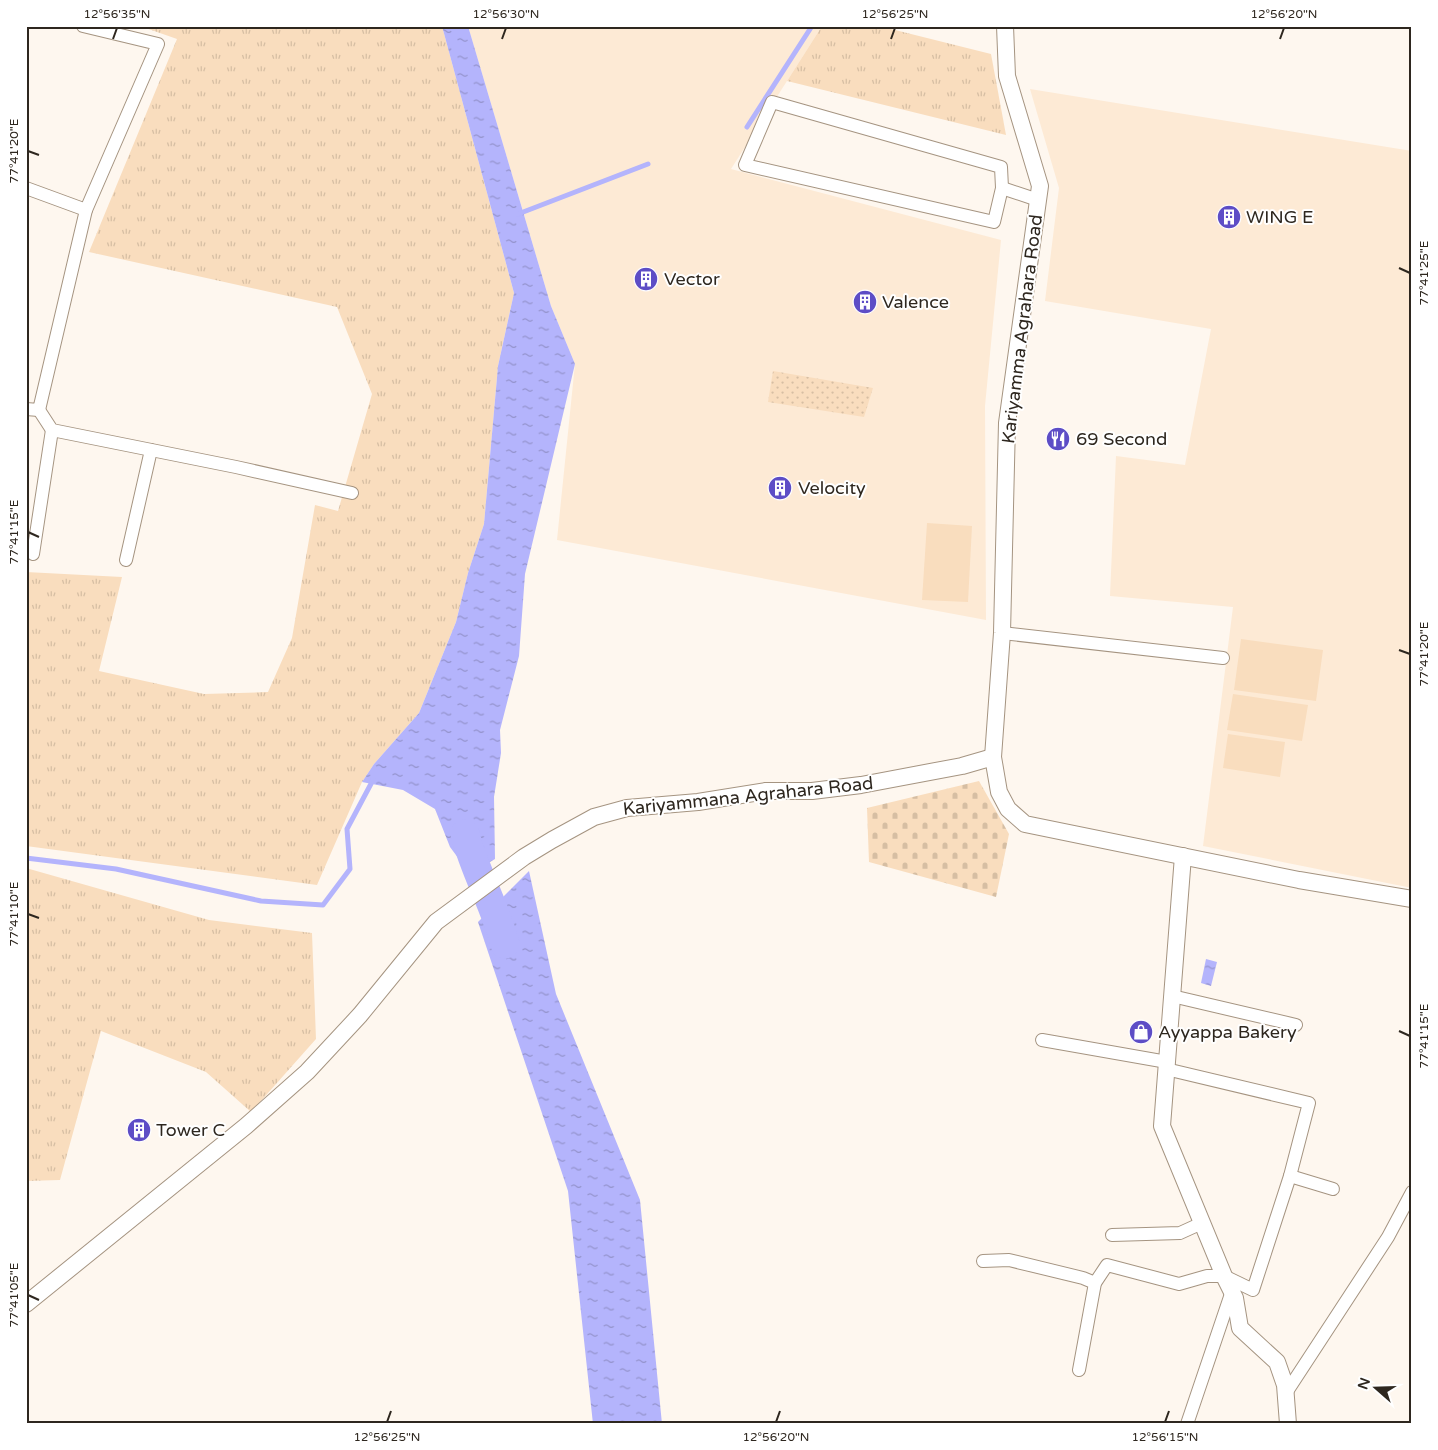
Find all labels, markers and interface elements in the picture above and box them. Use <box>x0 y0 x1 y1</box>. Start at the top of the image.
text: 12°56'35"N <box>84 7 151 21</box>
text: 12°56'30"N <box>473 7 540 21</box>
text: 12°56'25"N <box>862 7 929 21</box>
text: 12°56'20"N <box>1251 7 1318 21</box>
text: 77°41'20"E <box>7 118 21 183</box>
building icon: WING E <box>1216 204 1242 230</box>
place label: WING E <box>1246 206 1314 228</box>
street label: Kariyamma Agrahara Road <box>997 213 1047 445</box>
text: 77°41'25"E <box>1417 240 1431 305</box>
building icon: Vector <box>633 266 659 292</box>
place label: Vector <box>664 268 720 290</box>
building icon: Valence <box>852 289 878 315</box>
place label: Valence <box>882 291 949 313</box>
restaurant icon: 69 Second <box>1045 426 1071 452</box>
place label: 69 Second <box>1076 428 1167 450</box>
building icon: Velocity <box>767 475 793 501</box>
place label: Velocity <box>798 477 866 499</box>
text: 77°41'15"E <box>7 499 21 564</box>
text: 77°41'20"E <box>1417 621 1431 686</box>
street label: Kariyammana Agrahara Road <box>622 772 874 820</box>
text: 77°41'10"E <box>7 881 21 946</box>
text: 77°41'15"E <box>1417 1003 1431 1068</box>
shop icon: Ayyappa Bakery <box>1128 1019 1154 1045</box>
place label: Ayyappa Bakery <box>1158 1021 1297 1043</box>
building icon: Tower C <box>126 1117 152 1143</box>
place label: Tower C <box>156 1119 225 1141</box>
text: 77°41'05"E <box>7 1262 21 1327</box>
north arrow <box>1350 1362 1400 1412</box>
text: N <box>1354 1376 1374 1392</box>
text: 12°56'25"N <box>354 1430 421 1444</box>
text: 12°56'20"N <box>743 1430 810 1444</box>
text: 12°56'15"N <box>1132 1430 1199 1444</box>

